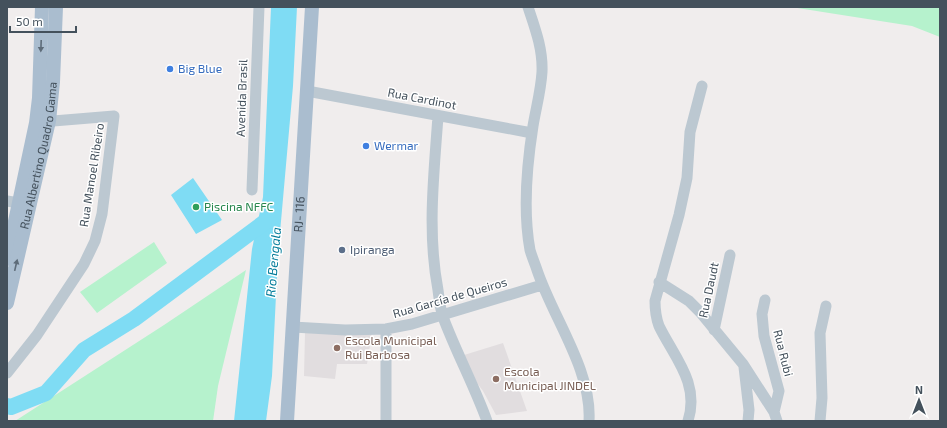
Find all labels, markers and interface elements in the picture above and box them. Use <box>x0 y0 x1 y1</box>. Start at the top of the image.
scale bar <box>10 8 76 34</box>
text: 50 m <box>16 14 43 28</box>
one-way arrow <box>38 40 44 53</box>
street label: Avenida Brasil <box>233 59 249 137</box>
place label: Big Blue <box>178 61 222 75</box>
marker: Big Blue <box>165 64 175 74</box>
street label: Rua Albertino Quadro Gama <box>16 81 59 230</box>
street label: Rua Cardinot <box>387 84 458 112</box>
street label: Rua Manoel Ribeiro <box>76 122 106 228</box>
place label: Wermar <box>374 138 419 152</box>
marker: Wermar <box>361 141 371 151</box>
street label: RJ- 116 <box>290 196 307 233</box>
place label: Piscina NFFC <box>204 199 274 213</box>
marker: Piscina NFFC <box>191 202 201 212</box>
water label: Rio Bengala <box>262 226 284 298</box>
place label: Ipiranga <box>350 242 395 256</box>
marker: Ipiranga <box>337 245 347 255</box>
one-way arrow <box>14 259 20 271</box>
street label: Rua Daudt <box>695 260 721 319</box>
street label: Rua García de Queiros <box>391 274 509 321</box>
street label: Rua Rubi <box>771 328 797 378</box>
place label: Escola Municipal Rui Barbosa <box>345 333 437 361</box>
marker: Escola Municipal Rui Barbosa <box>332 343 342 353</box>
place label: Escola Municipal JINDEL <box>504 364 596 392</box>
marker: Escola Municipal JINDEL <box>491 374 501 384</box>
north arrow <box>899 380 939 420</box>
text: N <box>915 383 923 396</box>

